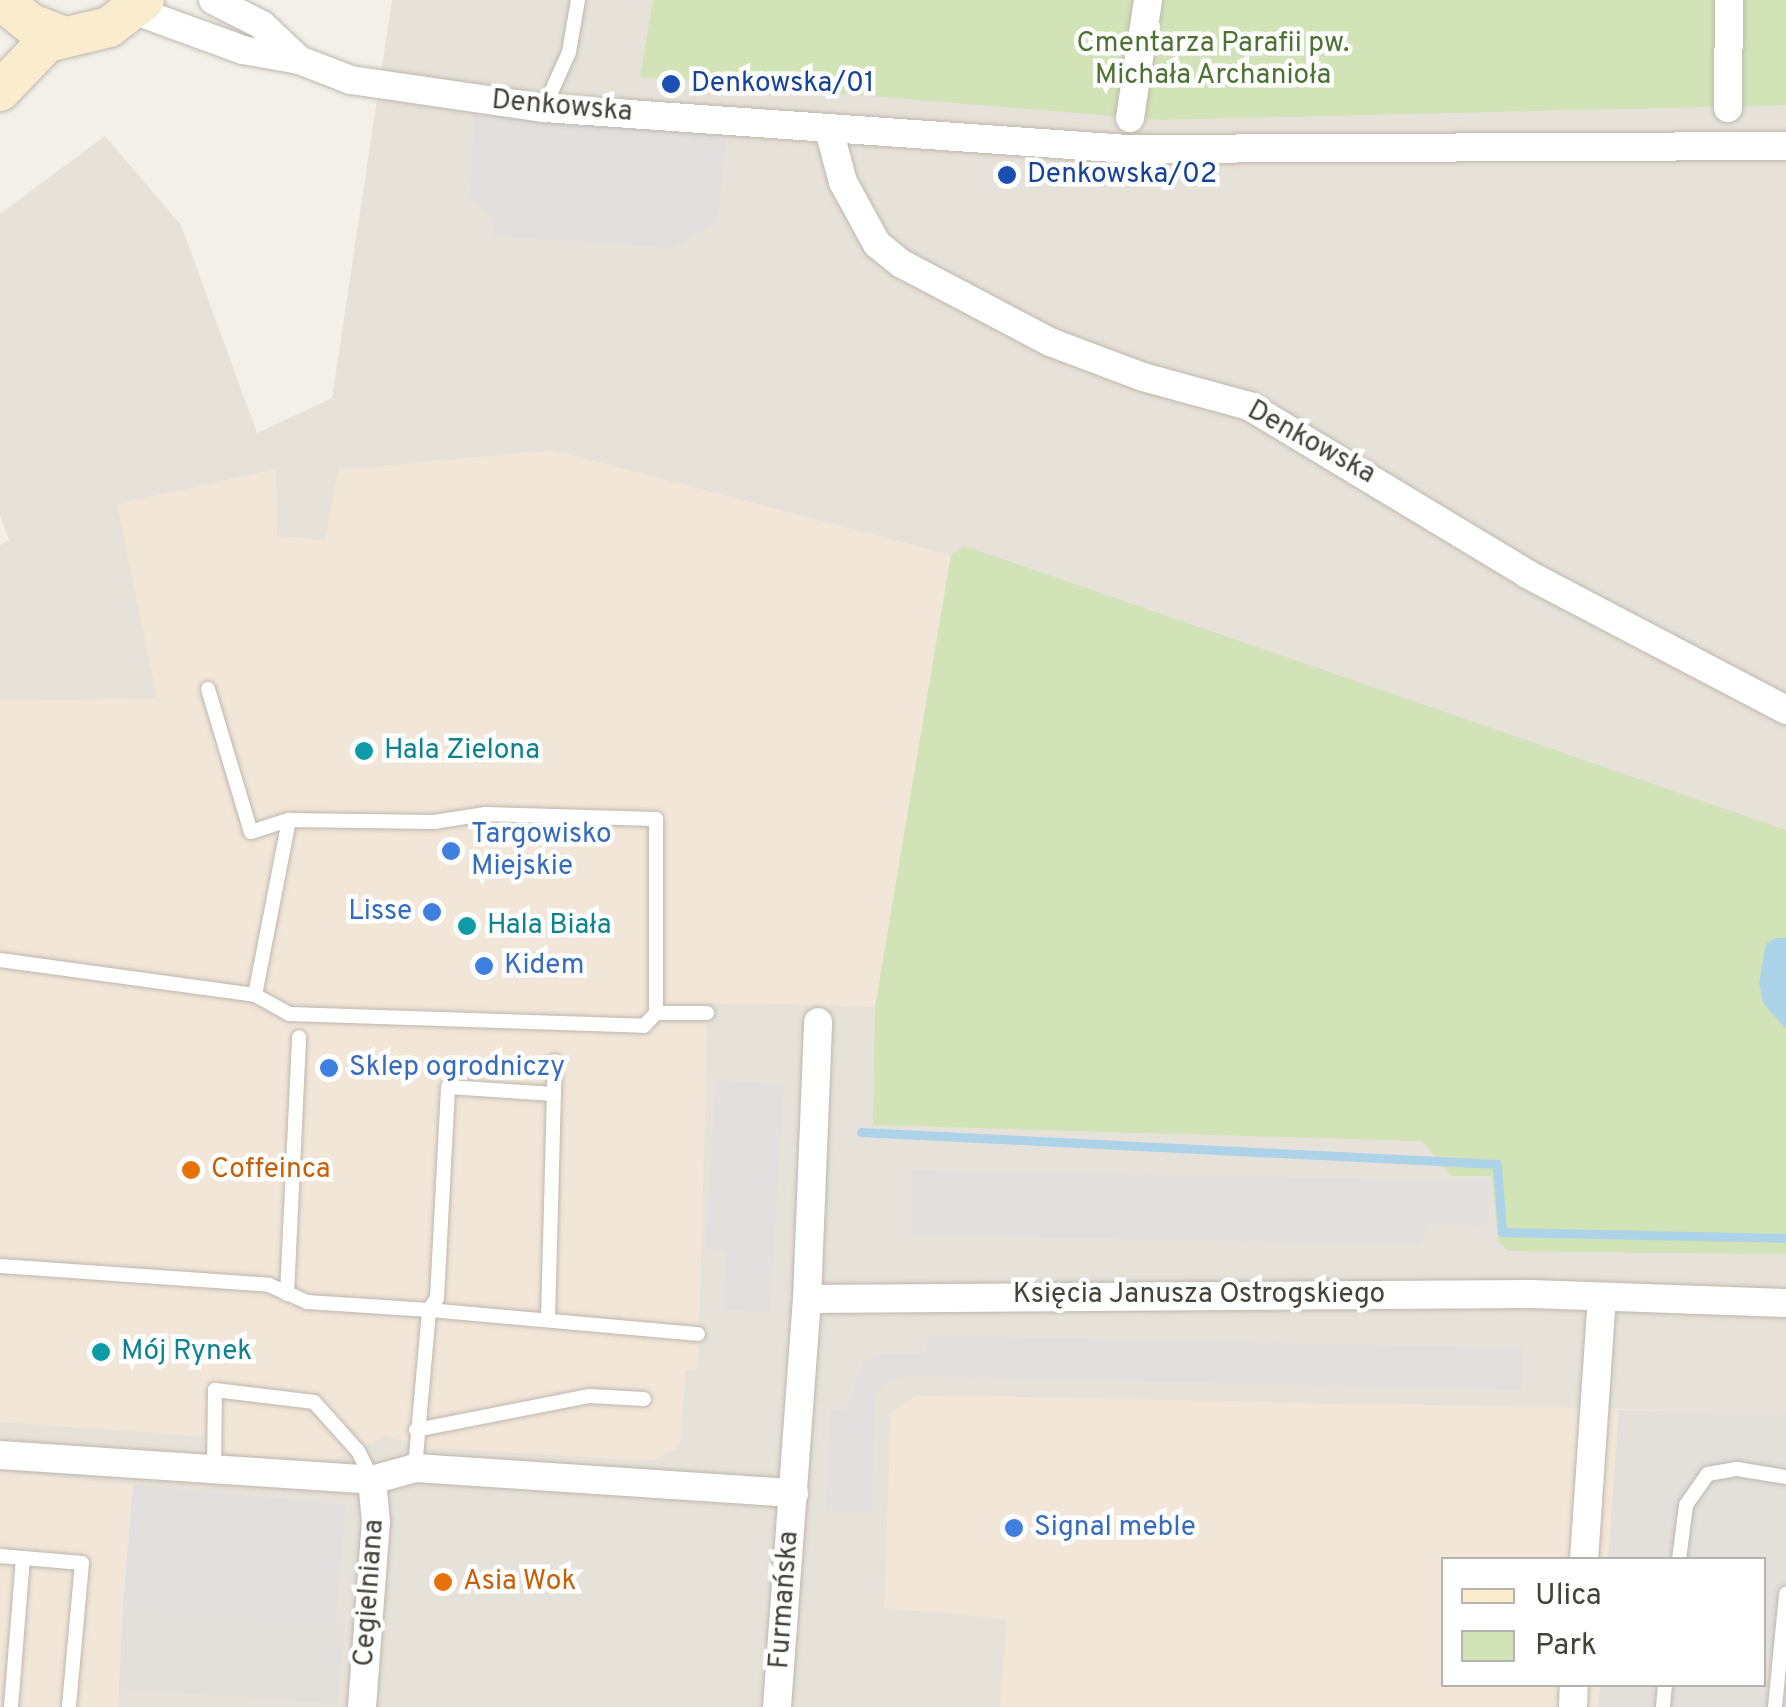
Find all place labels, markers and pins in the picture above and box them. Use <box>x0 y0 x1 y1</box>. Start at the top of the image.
place label: Denkowska/01 <box>691 67 874 101</box>
marker: Denkowska/01 <box>660 73 682 95</box>
place label: Denkowska/02 <box>1027 158 1217 192</box>
marker: Denkowska/02 <box>996 164 1018 186</box>
place label: Hala Zielona <box>384 734 540 768</box>
marker: Hala Zielona <box>353 740 375 762</box>
place label: Targowisko Miejskie <box>471 818 612 884</box>
marker: Targowisko Miejskie <box>440 840 462 862</box>
place label: Lisse <box>348 895 412 929</box>
marker: Lisse <box>421 901 443 923</box>
place label: Hala Biała <box>487 909 611 943</box>
marker: Hala Biała <box>456 915 478 937</box>
place label: Kidem <box>504 949 584 983</box>
marker: Kidem <box>473 955 495 977</box>
place label: Sklep ogrodniczy <box>349 1051 565 1085</box>
marker: Sklep ogrodniczy <box>318 1057 340 1079</box>
place label: Coffeinca <box>211 1153 331 1187</box>
marker: Coffeinca <box>180 1159 202 1181</box>
place label: Mój Rynek <box>121 1335 252 1369</box>
marker: Mój Rynek <box>90 1341 112 1363</box>
place label: Signal meble <box>1034 1511 1196 1545</box>
marker: Signal meble <box>1003 1517 1025 1539</box>
place label: Asia Wok <box>463 1565 577 1599</box>
marker: Asia Wok <box>432 1571 454 1593</box>

